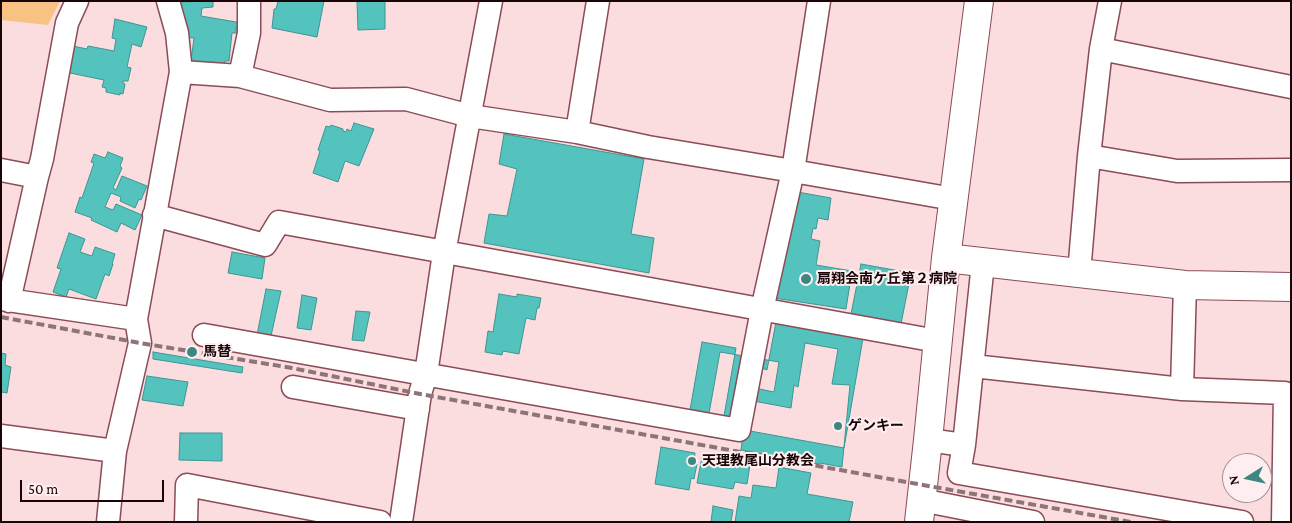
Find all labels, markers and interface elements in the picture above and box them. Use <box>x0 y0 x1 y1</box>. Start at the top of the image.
place label: 扇翔会南ケ丘第２病院 <box>817 271 957 287</box>
marker: 扇翔会南ケ丘第２病院 <box>799 272 813 286</box>
place label: 馬替 <box>203 344 231 360</box>
marker: 馬替 <box>185 345 199 359</box>
place label: ゲンキー <box>848 418 904 434</box>
marker: ゲンキー <box>832 420 844 432</box>
place label: 天理教尾山分教会 <box>702 453 814 469</box>
north arrow <box>1222 453 1272 503</box>
marker: 天理教尾山分教会 <box>686 455 698 467</box>
scale bar <box>22 470 166 502</box>
text: N <box>1225 474 1242 487</box>
text: 50 m <box>28 481 58 497</box>

